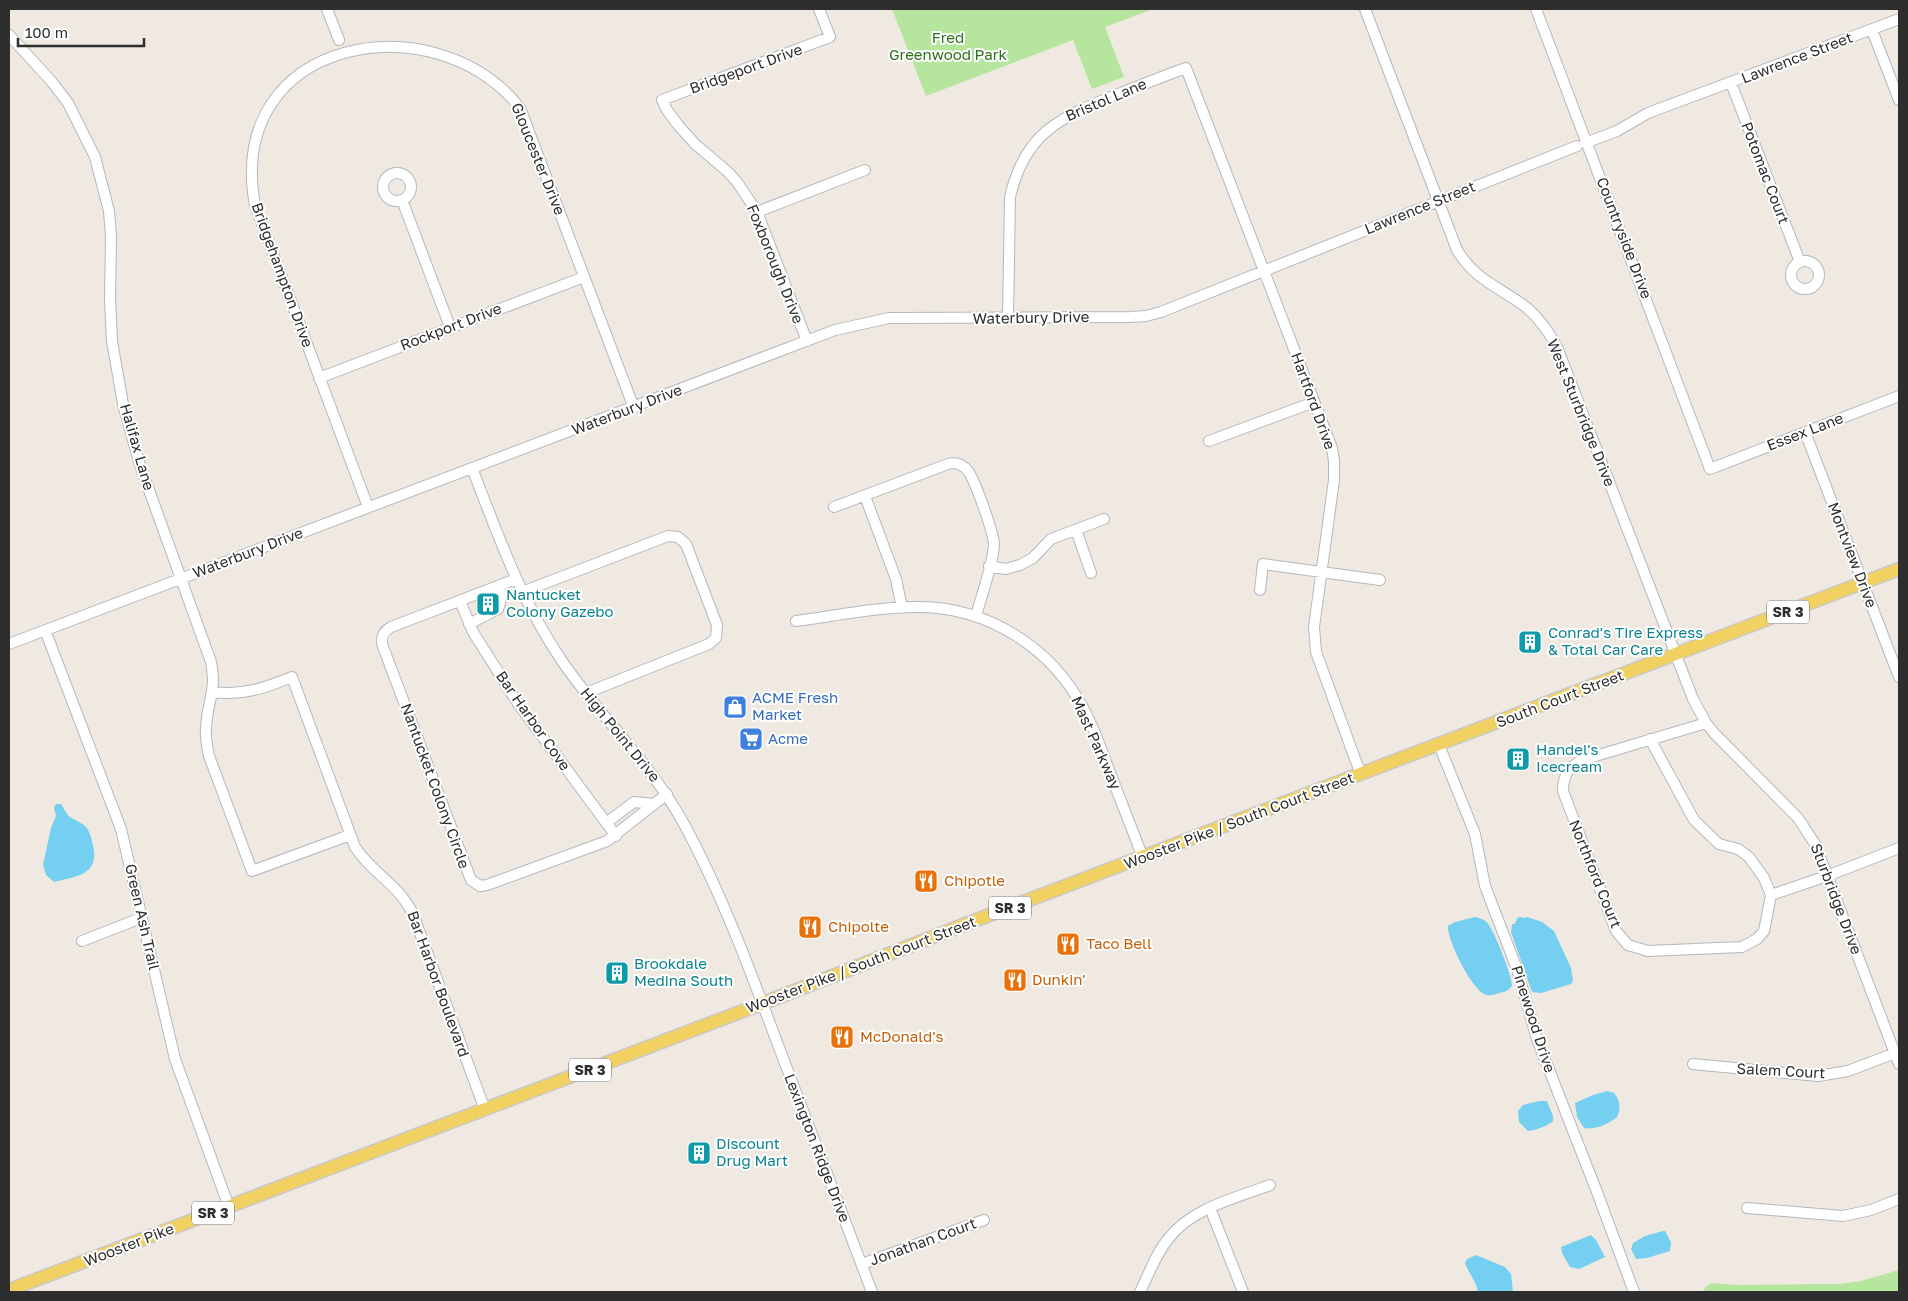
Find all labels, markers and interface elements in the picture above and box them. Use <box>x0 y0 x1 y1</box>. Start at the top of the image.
scale bar <box>18 15 144 47</box>
text: 100 m <box>25 23 68 41</box>
park label: Fred Greenwood Park <box>889 28 1008 63</box>
street label: Lawrence Street <box>1738 28 1855 87</box>
street label: Bridgeport Drive <box>687 39 805 97</box>
street label: Bristol Lane <box>1062 74 1149 124</box>
street label: Gloucester Drive <box>508 100 570 218</box>
street label: Potomac Court <box>1738 119 1794 226</box>
street label: Countryside Drive <box>1593 174 1657 301</box>
street label: Lawrence Street <box>1362 177 1478 237</box>
street label: Bridgehampton Drive <box>248 200 318 350</box>
street label: Foxborough Drive <box>744 201 808 326</box>
street label: Rockport Drive <box>397 298 504 354</box>
street label: Waterbury Drive <box>973 307 1090 327</box>
street label: West Sturbridge Drive <box>1544 336 1620 489</box>
street label: Hartford Drive <box>1288 350 1340 452</box>
street label: Waterbury Drive <box>569 380 685 438</box>
street label: Halifax Lane <box>117 401 159 492</box>
street label: Essex Lane <box>1764 408 1846 454</box>
street label: Montview Drive <box>1825 499 1881 610</box>
street label: Waterbury Drive <box>190 523 306 581</box>
place label: Nantucket Colony Gazebo <box>506 585 614 620</box>
building icon: Nantucket Colony Gazebo <box>475 591 501 617</box>
road number: SR 3 <box>1767 600 1809 624</box>
place label: Conrad's Tire Express & Total Car Care <box>1548 623 1703 658</box>
building icon: Conrad's Tire Express & Total Car Care <box>1517 629 1543 655</box>
street label: South Court Street <box>1493 665 1626 731</box>
street label: Bar Harbor Cove <box>493 667 575 774</box>
street label: High Point Drive <box>577 684 665 785</box>
place label: ACME Fresh Market <box>752 688 838 723</box>
street label: Mast Parkway <box>1068 693 1126 793</box>
shop icon: ACME Fresh Market <box>722 694 748 720</box>
street label: Nantucket Colony Circle <box>398 701 474 871</box>
supermarket icon: Acme <box>738 726 764 752</box>
place label: Acme <box>768 729 808 747</box>
place label: Handel's Icecream <box>1536 740 1602 775</box>
building icon: Handel's Icecream <box>1505 746 1531 772</box>
street label: Wooster Pike / South Court Street <box>1121 768 1356 872</box>
street label: Northford Court <box>1566 817 1626 930</box>
street label: Sturbridge Drive <box>1807 841 1866 957</box>
street label: Green Ash Trail <box>122 862 164 972</box>
restaurant icon: Chipotle <box>913 868 939 894</box>
place label: Chipotle <box>944 871 1005 889</box>
road number: SR 3 <box>989 896 1031 920</box>
street label: Bar Harbor Boulevard <box>404 908 474 1059</box>
street label: Wooster Pike / South Court Street <box>743 912 978 1016</box>
restaurant icon: Chipolte <box>797 914 823 940</box>
place label: Chipolte <box>828 917 889 935</box>
restaurant icon: Taco Bell <box>1055 931 1081 957</box>
place label: Taco Bell <box>1086 934 1152 952</box>
place label: Brookdale Medina South <box>634 954 733 989</box>
building icon: Brookdale Medina South <box>604 960 630 986</box>
street label: Pinewood Drive <box>1508 963 1560 1075</box>
restaurant icon: Dunkin' <box>1002 967 1028 993</box>
place label: Dunkin' <box>1032 970 1086 988</box>
restaurant icon: McDonald's <box>829 1024 855 1050</box>
place label: McDonald's <box>860 1027 943 1045</box>
road number: SR 3 <box>569 1058 611 1082</box>
street label: Salem Court <box>1736 1059 1826 1081</box>
street label: Lexington Ridge Drive <box>781 1071 855 1225</box>
place label: Discount Drug Mart <box>716 1134 788 1169</box>
building icon: Discount Drug Mart <box>686 1140 712 1166</box>
road number: SR 3 <box>192 1202 234 1224</box>
street label: Jonathan Court <box>867 1213 978 1269</box>
street label: Wooster Pike <box>81 1219 176 1269</box>

